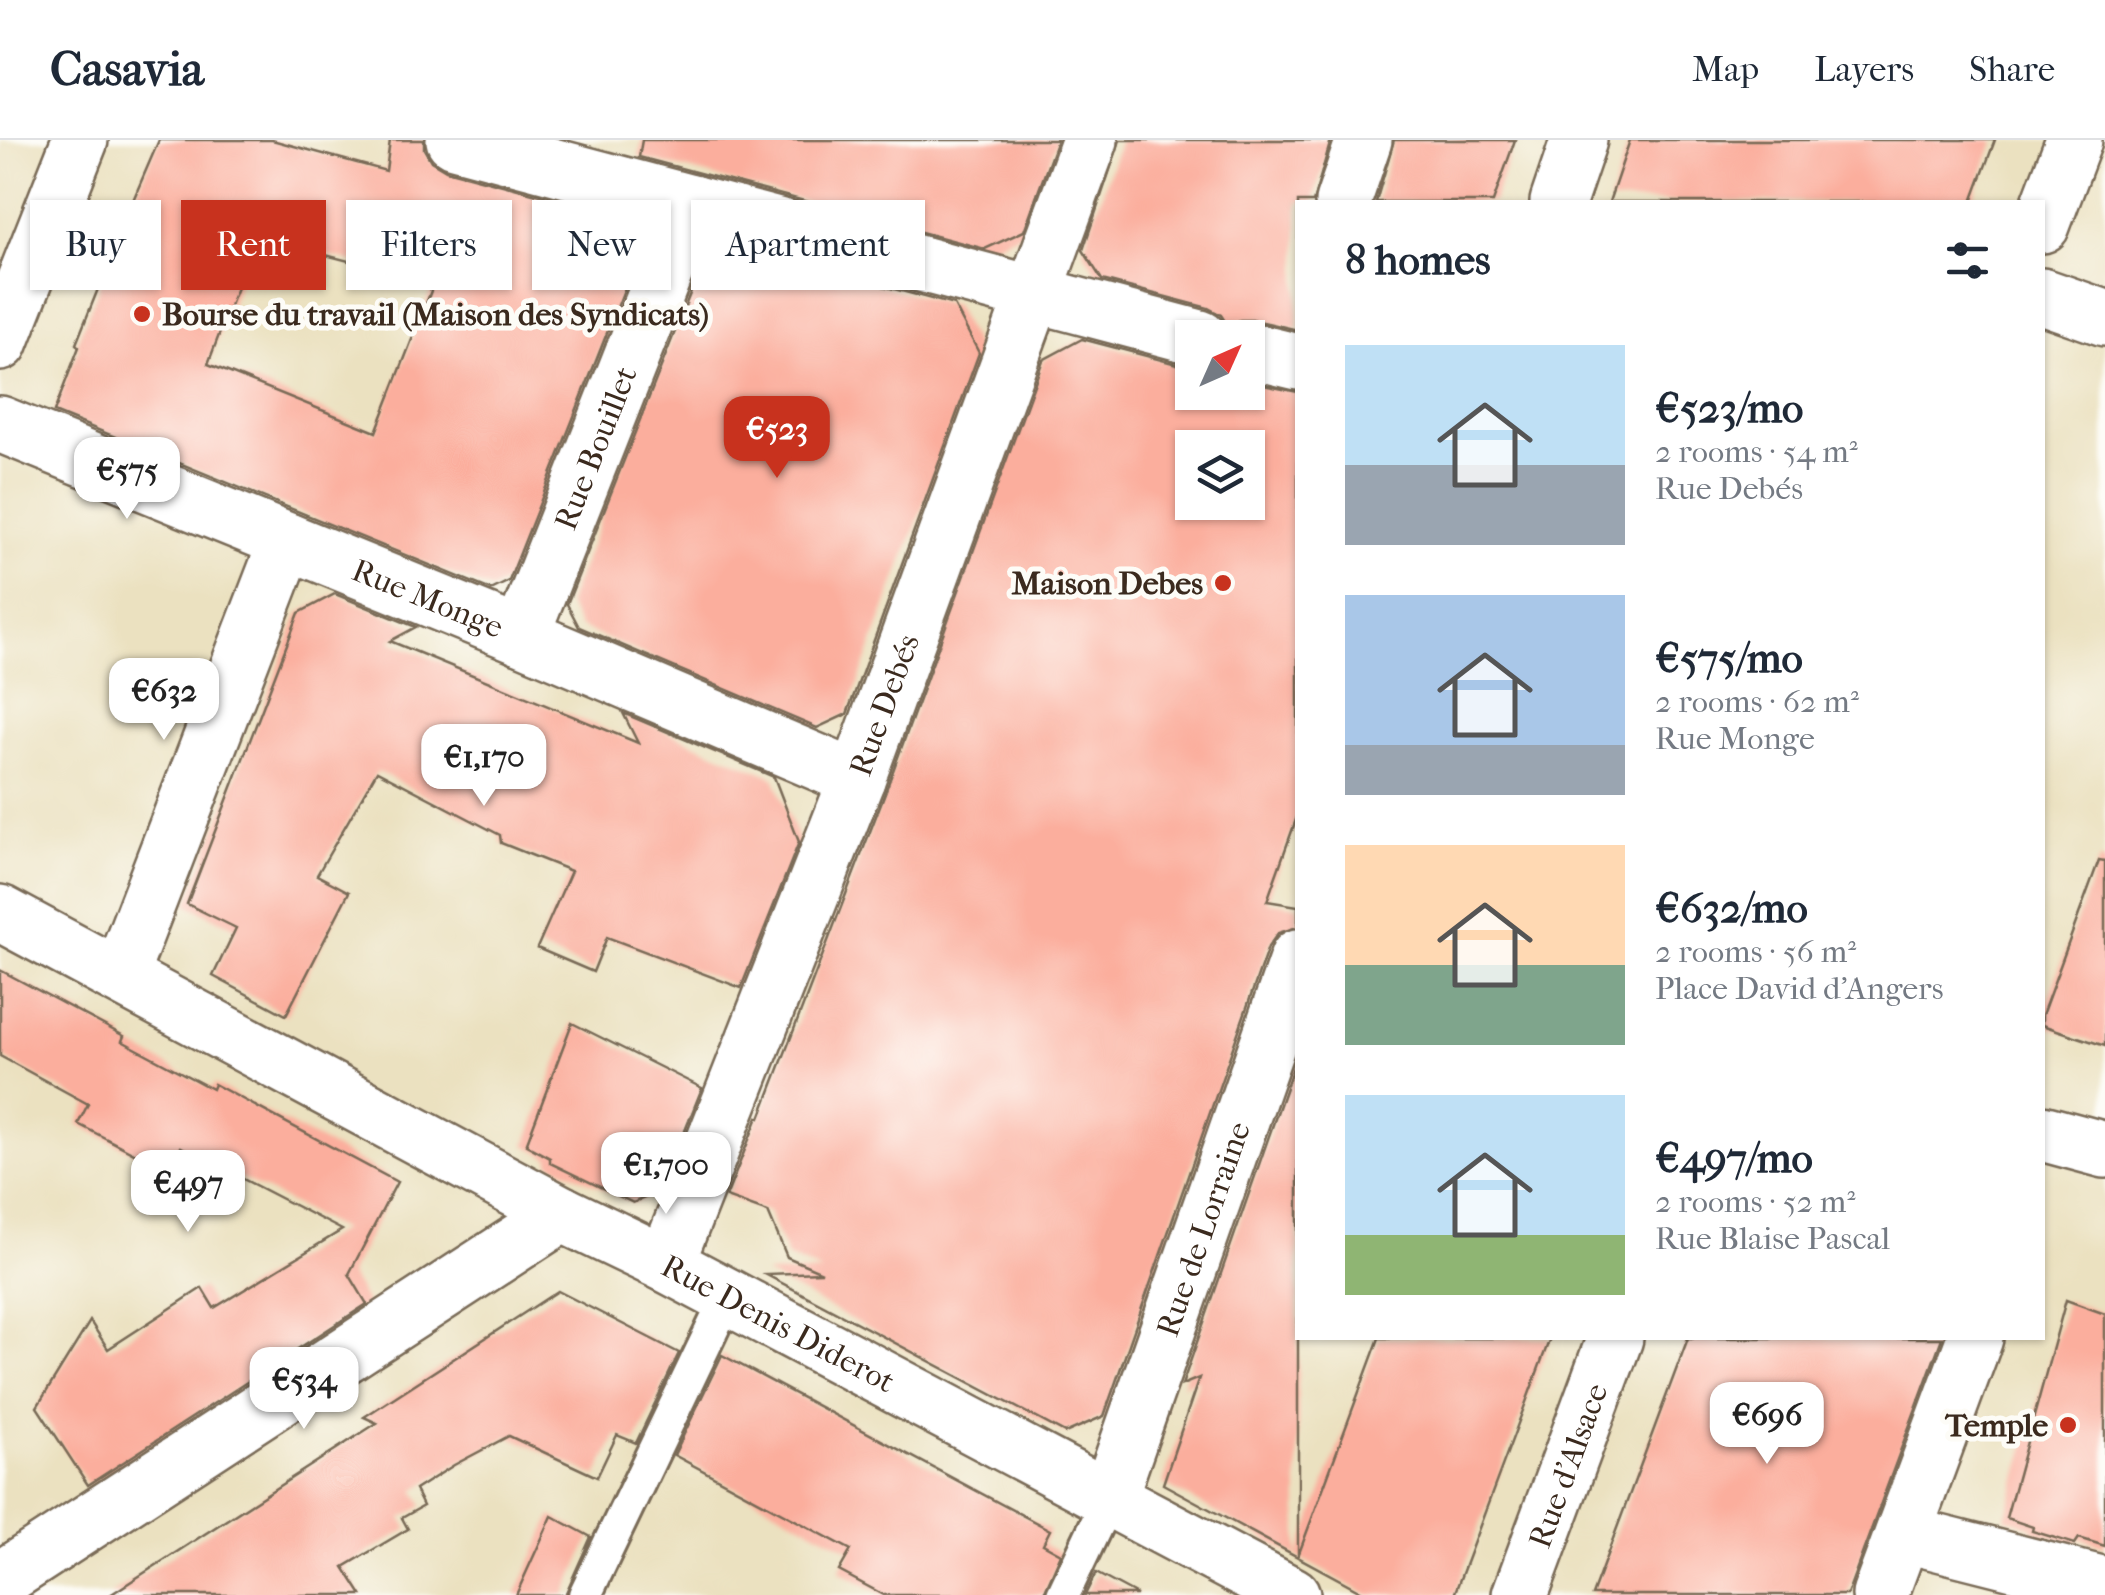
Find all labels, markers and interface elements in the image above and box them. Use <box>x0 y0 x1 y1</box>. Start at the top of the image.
text: Casavia <box>50 41 204 97</box>
text: Map <box>1692 49 1759 90</box>
text: Layers <box>1814 49 1914 90</box>
text: Share <box>1969 49 2055 90</box>
chip: Buy <box>30 200 161 290</box>
chip: Rent <box>181 200 326 290</box>
chip: Filters <box>346 200 512 290</box>
chip: New <box>532 200 671 290</box>
chip: Apartment <box>691 200 925 290</box>
icon: filters <box>1940 233 1995 288</box>
text: 8 homes <box>1345 236 1491 285</box>
place label: Bourse du travail (Maison des Syndicats) <box>162 296 709 333</box>
marker: Bourse du travail (Maison des Syndicats) <box>131 303 153 325</box>
north arrow <box>1175 320 1265 410</box>
map controls <box>1175 320 1265 520</box>
street label: Rue Bouillet <box>546 361 644 535</box>
text: €523/mo <box>1655 384 1803 433</box>
icon: home <box>1425 385 1545 505</box>
pin: €523 <box>718 396 836 481</box>
text: €523 <box>746 410 808 447</box>
button: layers <box>1175 430 1265 520</box>
text: 2 rooms · 54 m² <box>1655 433 1858 470</box>
pin: €575 <box>68 437 186 522</box>
text: €575 <box>96 451 158 488</box>
text: Rue Debés <box>1655 470 1803 507</box>
street label: Rue Monge <box>347 551 509 645</box>
place label: Maison Debes <box>1012 565 1203 602</box>
marker: Maison Debes <box>1212 572 1234 594</box>
street label: Rue Debés <box>841 629 927 781</box>
text: €575/mo <box>1655 634 1803 683</box>
icon: home <box>1425 635 1545 755</box>
pin: €632 <box>105 658 223 743</box>
text: €632 <box>131 672 197 709</box>
text: 2 rooms · 62 m² <box>1655 683 1859 720</box>
text: Rue Monge <box>1655 720 1815 757</box>
pin: €1,170 <box>403 724 565 809</box>
text: €1,170 <box>443 738 525 775</box>
text: €632/mo <box>1655 884 1808 933</box>
icon: home <box>1425 885 1545 1005</box>
text: 2 rooms · 56 m² <box>1655 933 1856 970</box>
text: Place David d'Angers <box>1655 970 1944 1007</box>
street label: Rue de Lorraine <box>1148 1117 1258 1341</box>
pin: €1,700 <box>585 1132 747 1217</box>
text: €497/mo <box>1655 1134 1813 1183</box>
icon: home <box>1425 1135 1545 1255</box>
text: €1,700 <box>623 1146 709 1183</box>
pin: €497 <box>129 1150 247 1235</box>
text: €497 <box>153 1164 223 1201</box>
text: 2 rooms · 52 m² <box>1655 1183 1855 1220</box>
text: Rue Blaise Pascal <box>1655 1220 1890 1257</box>
street label: Rue Denis Diderot <box>656 1247 902 1400</box>
pin: €534 <box>245 1347 363 1432</box>
text: €534 <box>272 1361 336 1398</box>
street label: Rue d'Alsace <box>1521 1378 1615 1553</box>
pin: €696 <box>1708 1382 1826 1467</box>
text: €696 <box>1732 1396 1802 1433</box>
place label: Temple <box>1944 1407 2048 1444</box>
marker: Temple <box>2057 1414 2079 1436</box>

